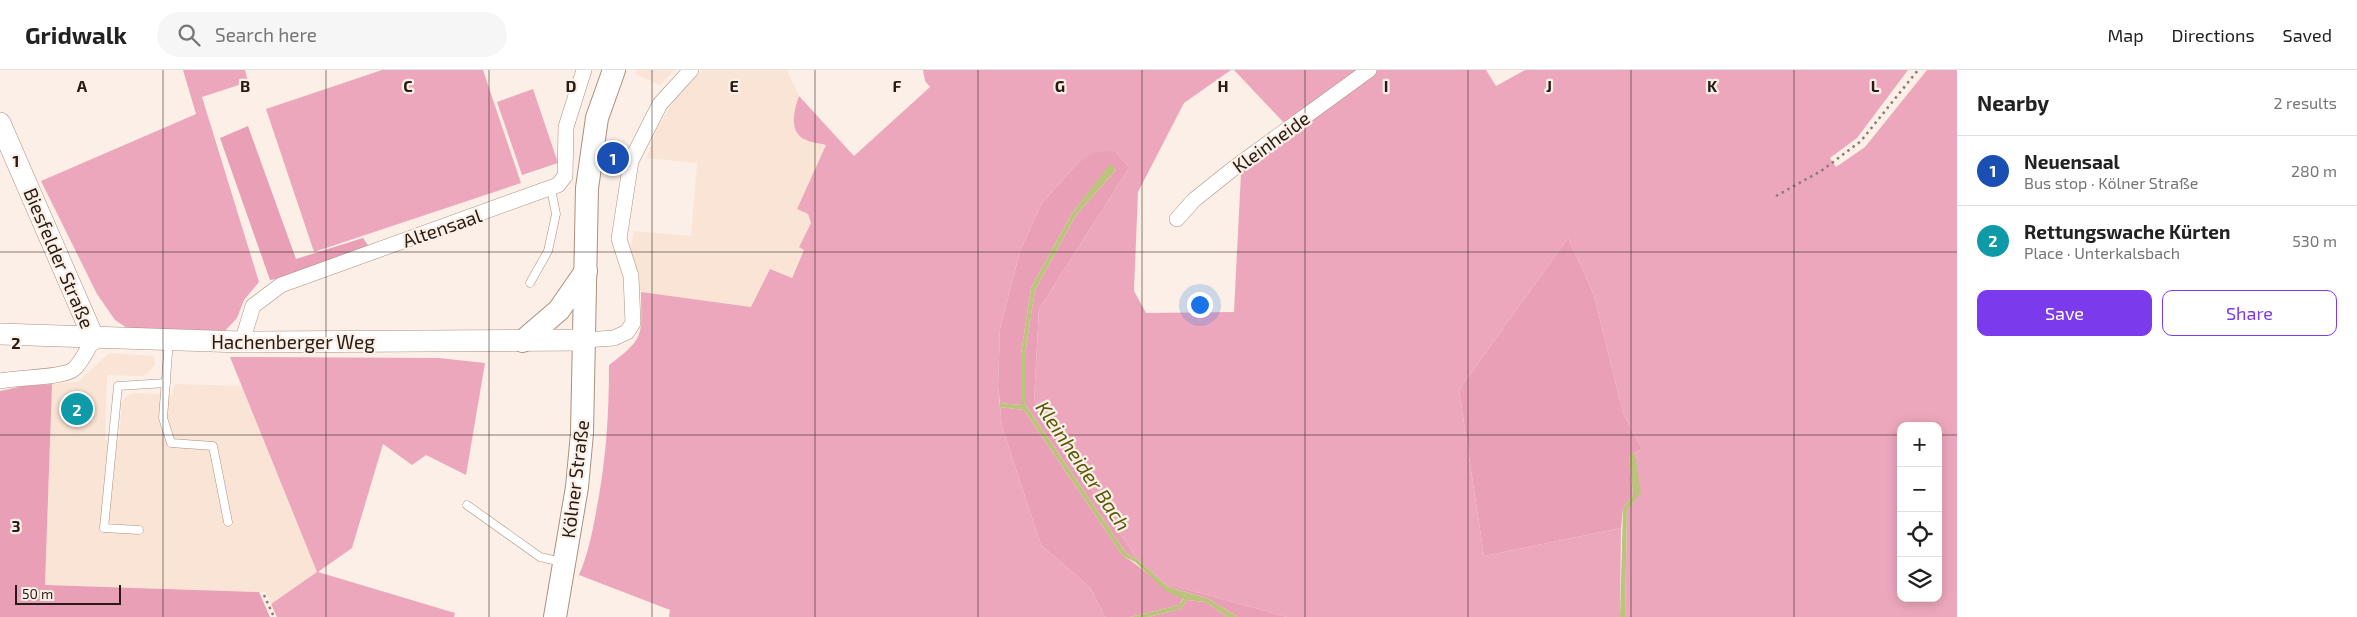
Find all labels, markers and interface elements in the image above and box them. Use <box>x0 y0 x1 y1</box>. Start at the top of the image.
search box <box>157 12 507 57</box>
text: Gridwalk <box>25 20 127 49</box>
icon: search <box>175 21 203 49</box>
text: Search here <box>215 23 317 46</box>
text: Map <box>2107 24 2144 46</box>
text: Directions <box>2172 24 2255 46</box>
text: Saved <box>2283 24 2332 46</box>
text: A <box>77 76 88 95</box>
text: B <box>240 76 250 95</box>
text: C <box>403 76 413 95</box>
text: D <box>566 76 577 95</box>
text: E <box>729 76 739 95</box>
text: F <box>893 76 902 95</box>
text: G <box>1055 76 1065 95</box>
text: H <box>1217 76 1229 95</box>
text: I <box>1384 76 1388 95</box>
text: J <box>1546 76 1552 95</box>
text: K <box>1707 76 1718 95</box>
text: L <box>1871 76 1880 95</box>
text: Nearby <box>1977 90 2049 115</box>
text: 2 results <box>2274 93 2337 112</box>
street label: Kleinheide <box>1228 106 1314 177</box>
pin: 1 <box>597 139 629 177</box>
text: Neuensaal <box>2024 150 2120 173</box>
text: 1 <box>13 151 19 170</box>
text: 1 <box>1990 161 1996 180</box>
text: 280 m <box>2291 161 2337 180</box>
text: Bus stop · Kölner Straße <box>2024 173 2198 192</box>
street label: Biesfelder Straße <box>19 184 99 332</box>
street label: Altensaal <box>399 203 485 252</box>
text: Rettungswache Kürten <box>2024 220 2230 243</box>
text: 2 <box>1988 231 1998 250</box>
text: 530 m <box>2292 231 2337 250</box>
text: Place · Unterkalsbach <box>2024 243 2180 262</box>
button: Save <box>1977 290 2152 336</box>
button: Share <box>2162 290 2337 336</box>
your location <box>1187 292 1213 318</box>
street label: Hachenberger Weg <box>211 330 375 353</box>
text: 2 <box>11 333 21 352</box>
pin: 2 <box>61 390 93 428</box>
water label: Kleinheider Bach <box>1032 396 1136 535</box>
street label: Kölner Straße <box>556 418 593 539</box>
map controls <box>1897 422 1942 602</box>
button: + <box>1897 422 1942 467</box>
button: − <box>1897 467 1942 512</box>
button: locate <box>1897 512 1942 557</box>
text: 3 <box>11 516 21 535</box>
button: layers <box>1897 557 1942 602</box>
scale bar <box>15 582 121 605</box>
text: 50 m <box>22 585 53 602</box>

